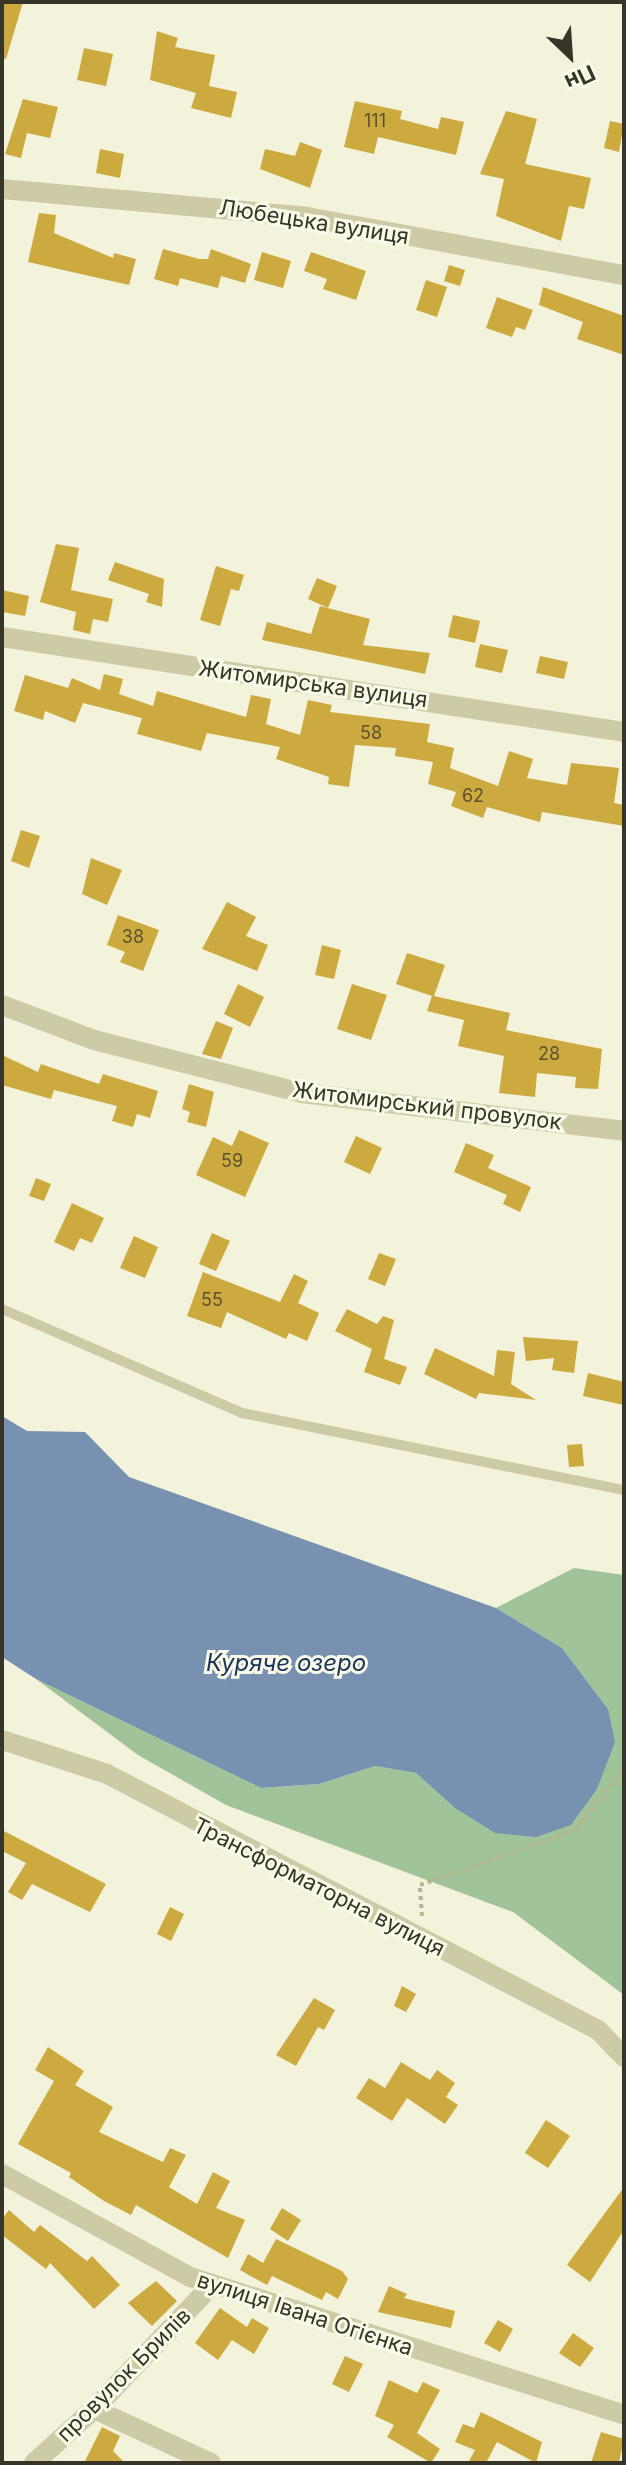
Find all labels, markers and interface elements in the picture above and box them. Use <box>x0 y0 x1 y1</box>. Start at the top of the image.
north arrow <box>530 16 610 96</box>
text: Пн <box>561 60 599 96</box>
house number: 111 <box>364 110 386 132</box>
street label: Любецька вулиця <box>217 194 411 250</box>
street label: Житомирська вулиця <box>197 655 429 713</box>
house number: 58 <box>360 722 382 744</box>
house number: 62 <box>462 785 484 807</box>
house number: 38 <box>122 926 144 948</box>
house number: 28 <box>538 1043 560 1065</box>
street label: Житомирський провулок <box>291 1076 563 1136</box>
house number: 59 <box>221 1150 243 1172</box>
house number: 55 <box>201 1289 223 1311</box>
water label: Куряче озеро <box>206 1649 366 1677</box>
street label: Трансформаторна вулиця <box>189 1812 449 1962</box>
street label: вулиця Івана Огієнка <box>194 2267 416 2361</box>
street label: провулок Брилів <box>52 2303 196 2447</box>

